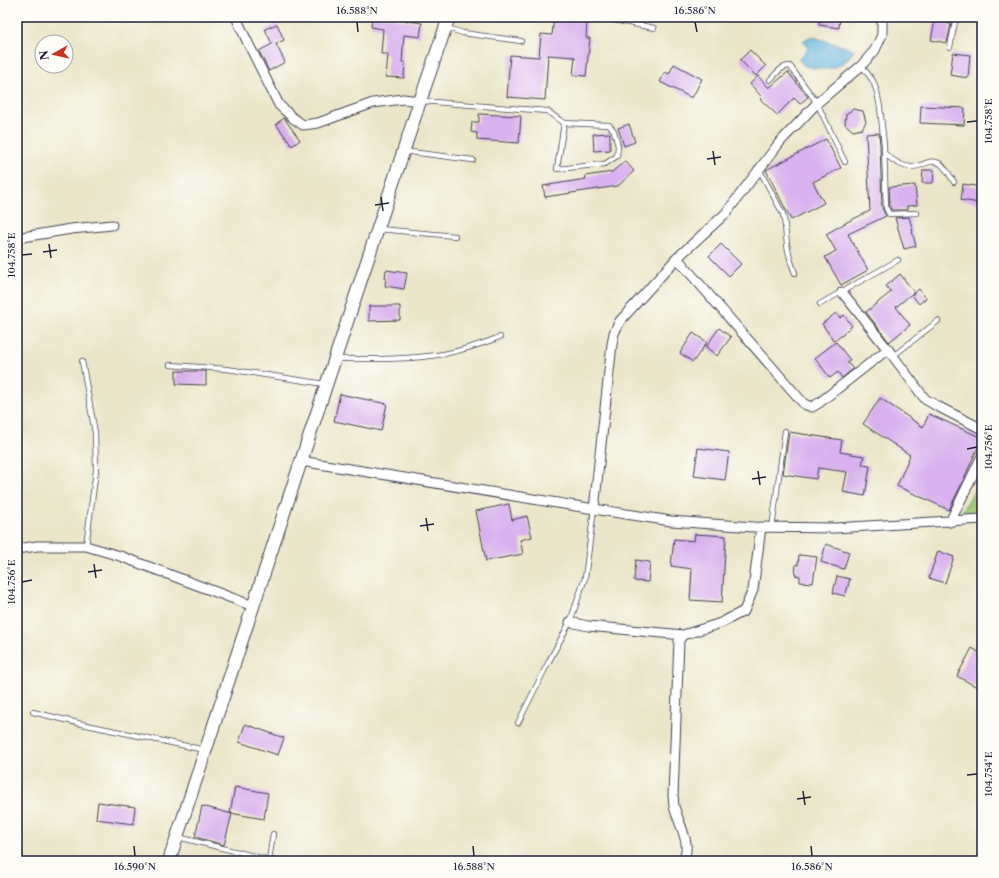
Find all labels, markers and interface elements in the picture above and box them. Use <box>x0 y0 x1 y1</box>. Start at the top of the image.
text: 16.588°N <box>336 4 378 17</box>
text: 16.586°N <box>674 4 716 17</box>
north arrow <box>34 34 74 74</box>
text: N <box>36 49 52 61</box>
text: 104.758°E <box>982 98 995 144</box>
text: 104.758°E <box>5 232 18 278</box>
text: 104.756°E <box>982 424 995 470</box>
text: 104.756°E <box>5 559 18 605</box>
text: 104.754°E <box>982 751 995 797</box>
text: 16.590°N <box>114 860 156 873</box>
text: 16.588°N <box>453 860 495 873</box>
text: 16.586°N <box>791 860 833 873</box>

